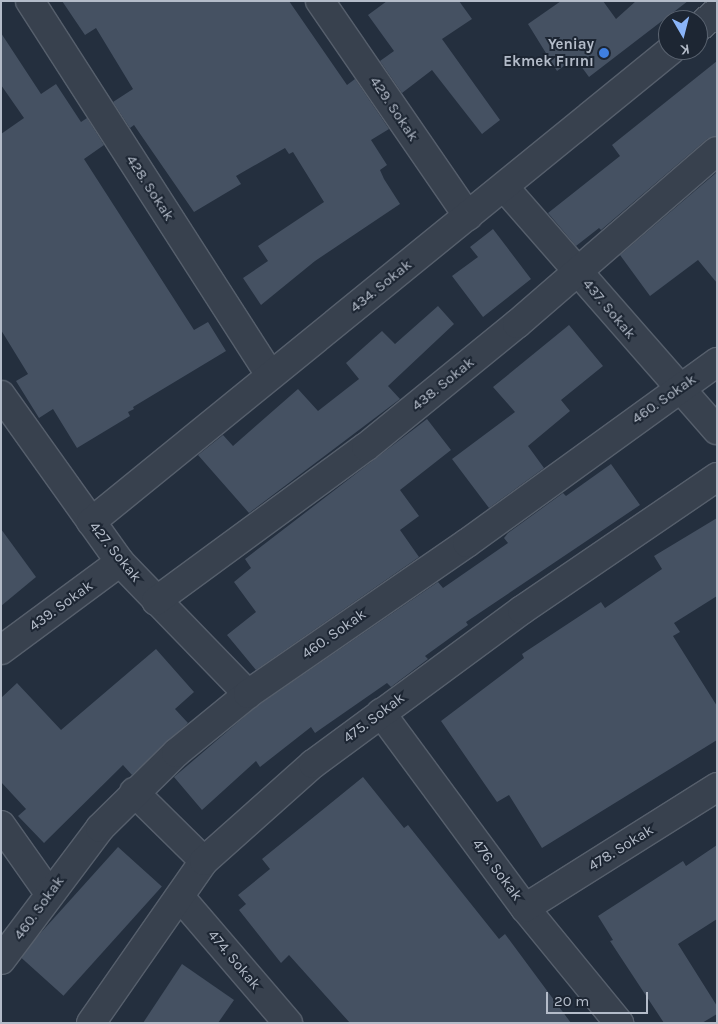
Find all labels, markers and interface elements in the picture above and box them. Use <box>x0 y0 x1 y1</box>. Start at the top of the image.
north arrow <box>658 10 708 60</box>
place label: Yeniay Ekmek Fırını <box>503 35 594 70</box>
text: K <box>679 40 691 58</box>
marker: Yeniay Ekmek Fırını <box>598 47 610 59</box>
street label: 429. Sokak <box>366 73 422 145</box>
street label: 428. Sokak <box>122 152 178 224</box>
street label: 434. Sokak <box>346 256 416 316</box>
street label: 437. Sokak <box>579 275 639 343</box>
street label: 438. Sokak <box>408 353 478 415</box>
street label: 460. Sokak <box>628 370 700 428</box>
street label: 427. Sokak <box>85 518 145 586</box>
street label: 439. Sokak <box>26 577 96 635</box>
street label: 460. Sokak <box>298 605 370 663</box>
street label: 475. Sokak <box>340 689 408 747</box>
street label: 478. Sokak <box>585 821 657 875</box>
street label: 476. Sokak <box>468 836 526 904</box>
street label: 460. Sokak <box>10 873 68 943</box>
street label: 474. Sokak <box>204 926 264 994</box>
scale bar <box>548 982 650 1014</box>
text: 20 m <box>554 992 589 1010</box>

